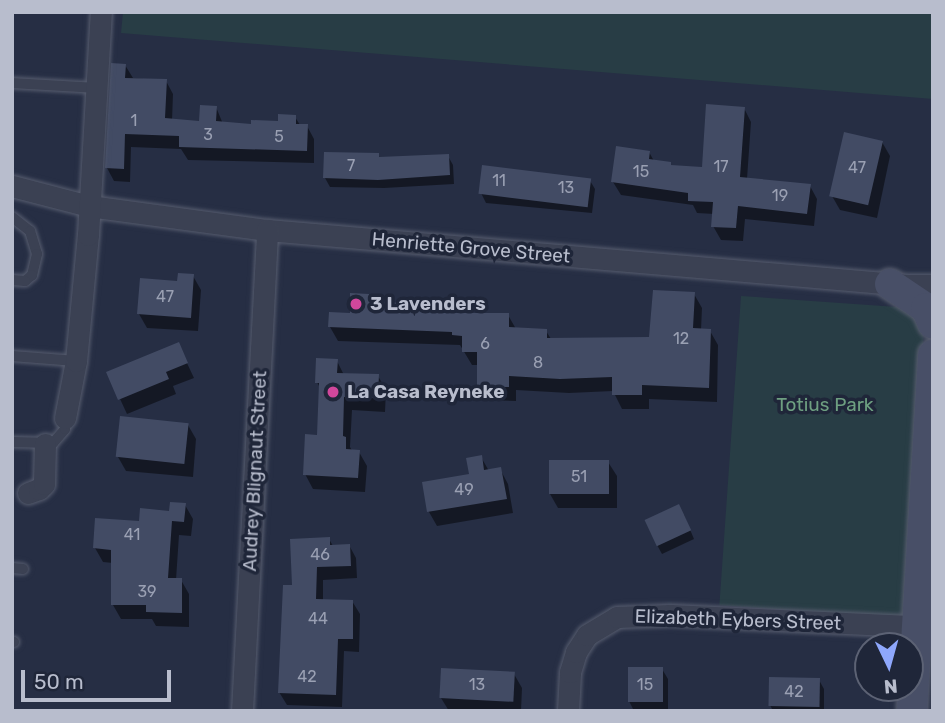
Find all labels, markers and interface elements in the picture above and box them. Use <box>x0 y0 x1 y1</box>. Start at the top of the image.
house number: 1 <box>131 111 137 131</box>
house number: 3 <box>203 125 213 145</box>
house number: 5 <box>274 127 284 147</box>
house number: 7 <box>347 156 355 176</box>
house number: 17 <box>713 157 729 177</box>
house number: 47 <box>848 158 866 178</box>
house number: 15 <box>633 162 649 182</box>
house number: 11 <box>492 171 506 191</box>
house number: 13 <box>558 178 574 198</box>
house number: 19 <box>772 186 788 206</box>
street label: Henriette Grove Street <box>371 228 571 268</box>
house number: 47 <box>156 287 174 307</box>
place label: 3 Lavenders <box>370 293 486 315</box>
marker: 3 Lavenders <box>348 296 364 312</box>
house number: 12 <box>673 329 689 349</box>
house number: 6 <box>480 334 490 354</box>
house number: 8 <box>533 353 543 373</box>
street label: Audrey Blignaut Street <box>238 370 272 572</box>
place label: La Casa Reyneke <box>347 381 505 403</box>
marker: La Casa Reyneke <box>325 384 341 400</box>
park label: Totius Park <box>776 394 874 416</box>
house number: 51 <box>571 467 587 487</box>
house number: 49 <box>454 480 474 500</box>
house number: 41 <box>124 525 140 545</box>
house number: 46 <box>310 545 330 565</box>
house number: 39 <box>137 582 157 602</box>
street label: Elizabeth Eybers Street <box>634 605 842 635</box>
house number: 44 <box>308 609 328 629</box>
north arrow <box>854 632 924 702</box>
scale bar <box>24 656 175 700</box>
house number: 42 <box>297 667 317 687</box>
text: 50 m <box>34 669 84 694</box>
text: N <box>883 674 899 698</box>
house number: 13 <box>469 675 485 695</box>
house number: 15 <box>637 675 653 695</box>
house number: 42 <box>784 682 804 702</box>

